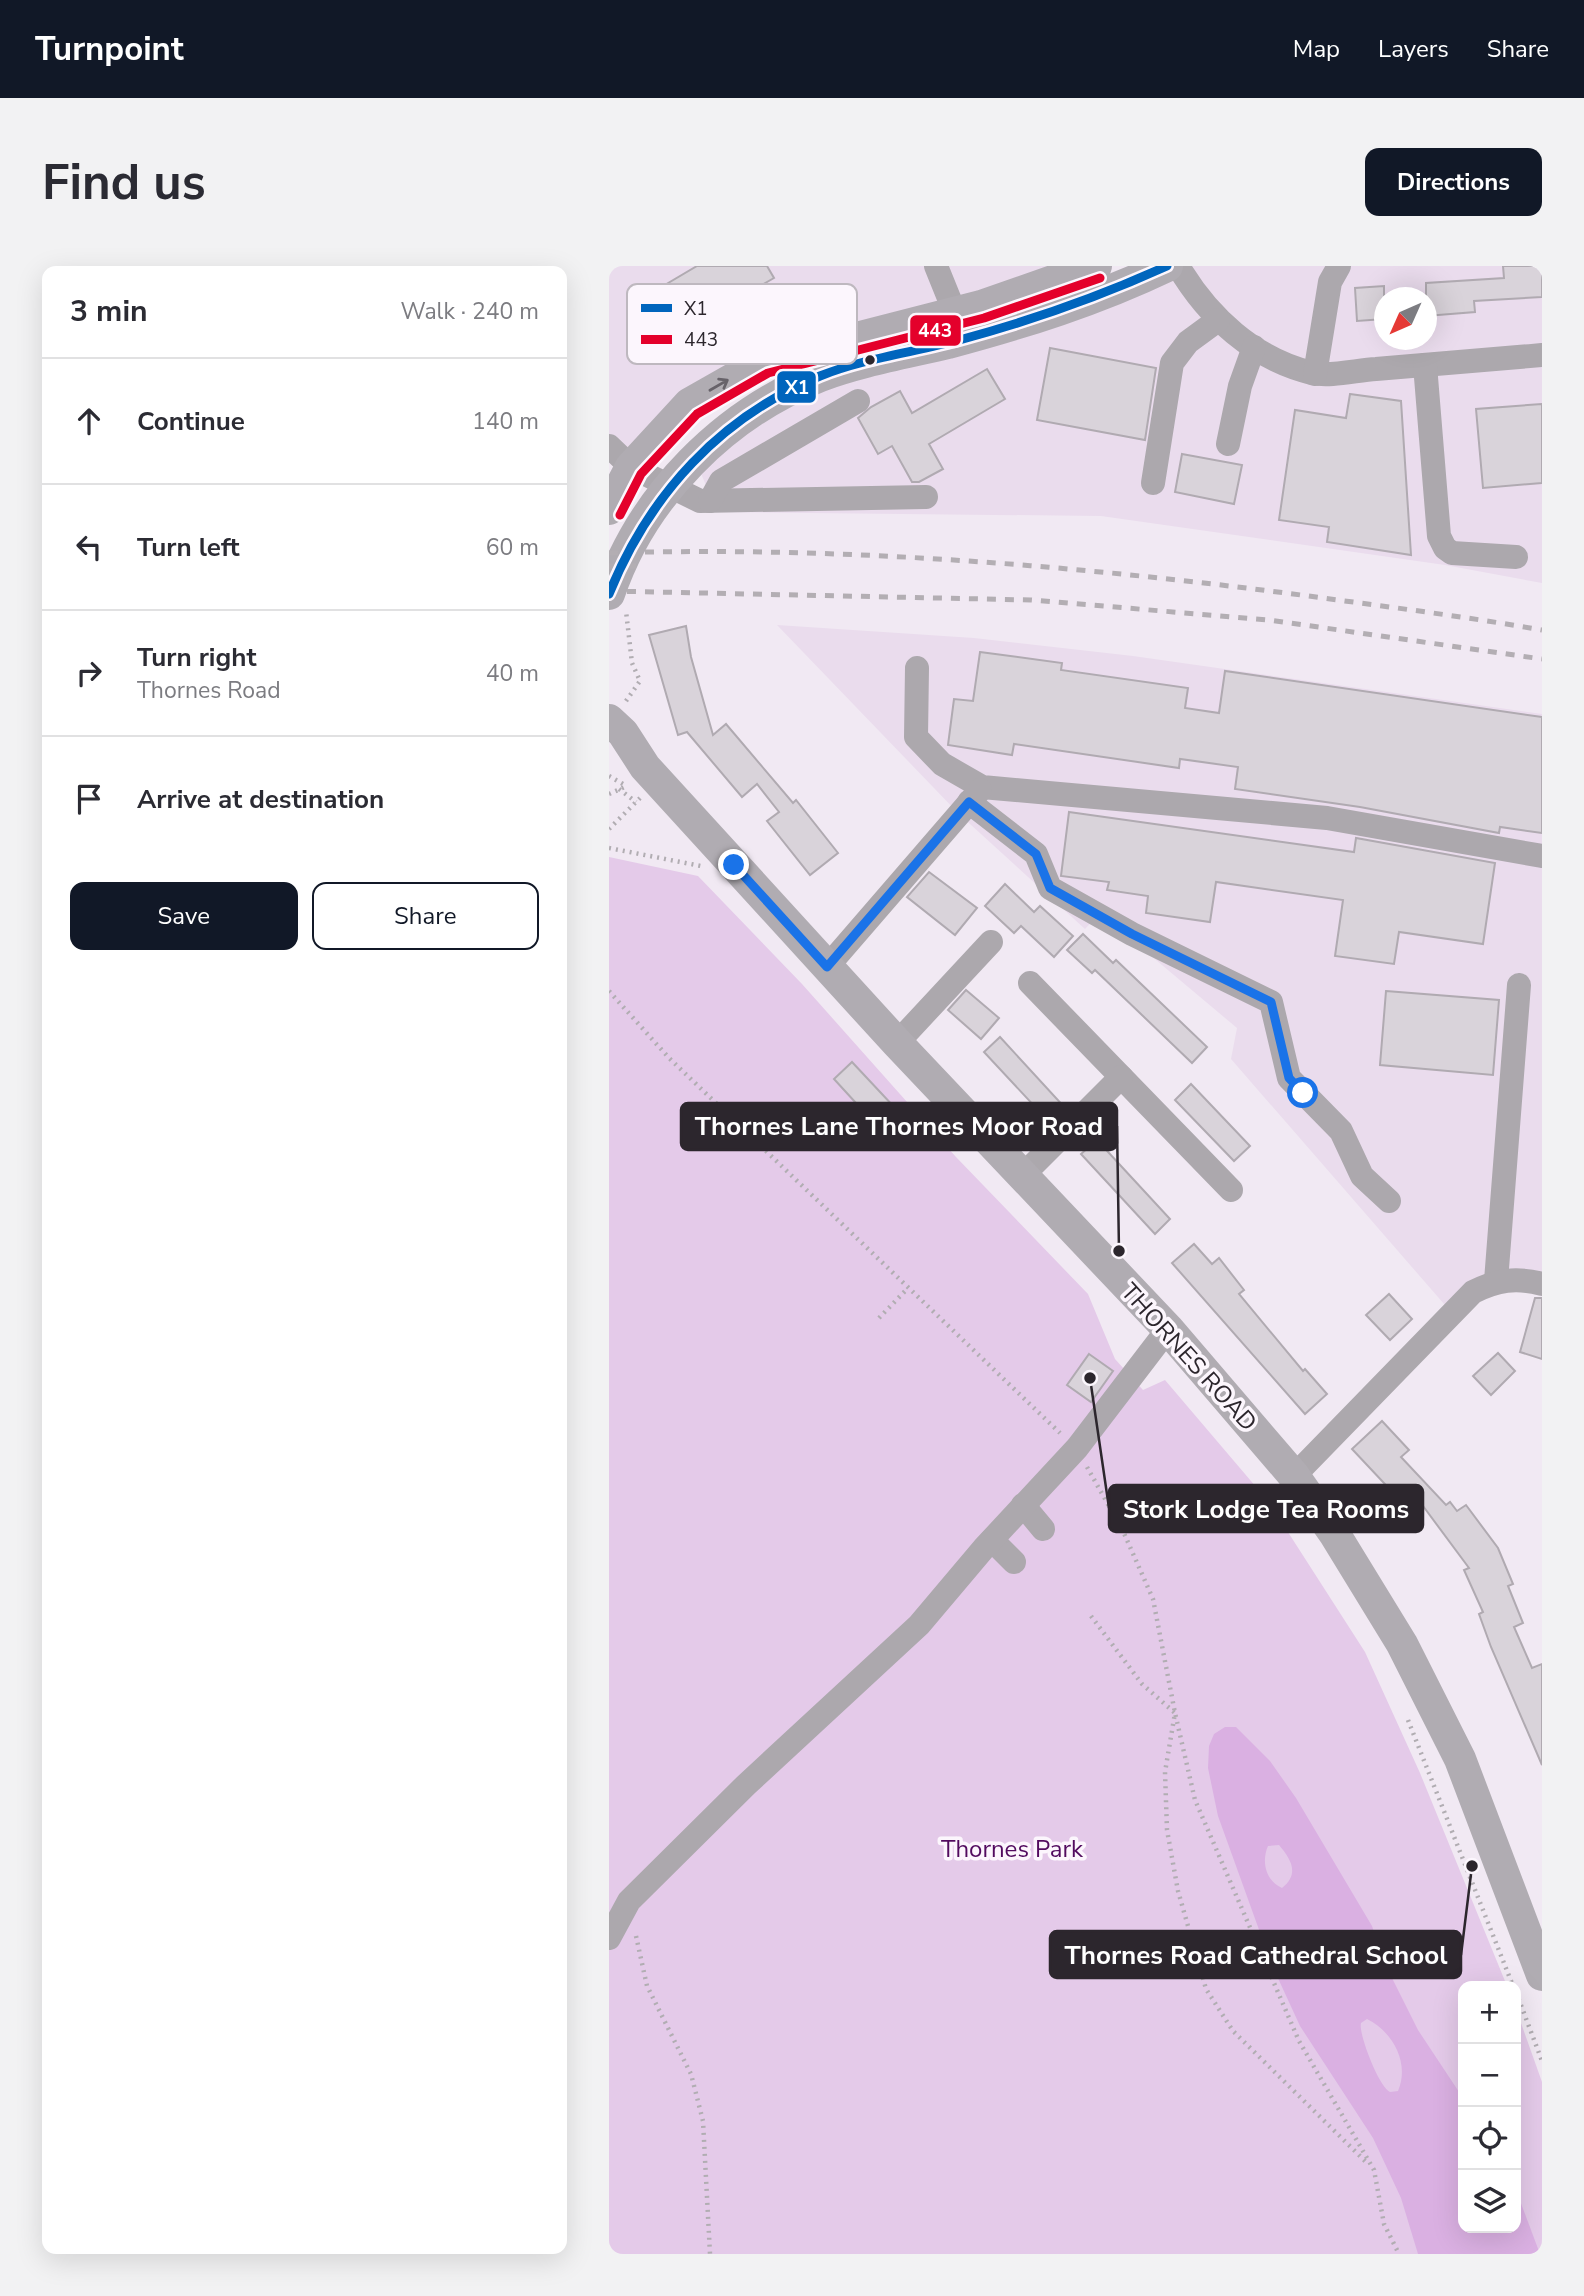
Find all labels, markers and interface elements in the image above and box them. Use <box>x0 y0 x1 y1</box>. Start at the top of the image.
text: Turnpoint <box>35 27 184 72</box>
text: Map <box>1293 33 1340 65</box>
text: Layers <box>1378 33 1449 65</box>
text: Share <box>1487 33 1549 65</box>
button: Directions <box>1365 148 1542 216</box>
text: Find us <box>42 149 206 216</box>
legend <box>627 284 857 364</box>
north arrow <box>1374 287 1437 350</box>
text: 3 min <box>70 291 148 332</box>
text: Walk · 240 m <box>400 296 539 327</box>
text: X1 <box>684 296 708 322</box>
line badge: 443 <box>909 314 962 347</box>
text: 443 <box>918 318 952 344</box>
text: 443 <box>684 327 718 353</box>
unlabelled marker <box>863 353 877 367</box>
line badge: X1 <box>776 370 817 404</box>
text: X1 <box>784 375 809 401</box>
one-way arrow <box>709 378 729 392</box>
icon: ahead <box>70 402 108 440</box>
text: Continue <box>137 404 245 439</box>
text: 140 m <box>472 406 539 437</box>
icon: left <box>70 528 108 566</box>
text: Turn left <box>137 530 240 565</box>
text: 60 m <box>486 532 539 563</box>
text: Turn right <box>137 640 256 675</box>
icon: right <box>70 654 108 692</box>
text: 40 m <box>486 658 539 689</box>
text: Thornes Road <box>137 675 281 706</box>
icon: arrive <box>70 780 108 818</box>
text: Arrive at destination <box>137 782 384 817</box>
route end <box>718 849 749 880</box>
button: Save <box>70 882 298 950</box>
button: Share <box>312 882 539 950</box>
route start <box>1287 1077 1318 1108</box>
callout: Thornes Lane Thornes Moor Road <box>681 1103 1117 1150</box>
text: Thornes Lane Thornes Moor Road <box>695 1109 1103 1144</box>
street label: THORNES ROAD <box>1114 1276 1264 1438</box>
callout: Stork Lodge Tea Rooms <box>1109 1485 1423 1532</box>
text: Stork Lodge Tea Rooms <box>1123 1492 1409 1527</box>
park label: Thornes Park <box>941 1833 1084 1865</box>
callout: Thornes Road Cathedral School <box>1050 1931 1461 1978</box>
text: Thornes Road Cathedral School <box>1065 1938 1448 1973</box>
map controls <box>1458 1981 1521 2233</box>
button: + <box>1458 1981 1521 2044</box>
button: − <box>1458 2044 1521 2107</box>
button: locate <box>1458 2107 1521 2170</box>
button: layers <box>1458 2170 1521 2233</box>

